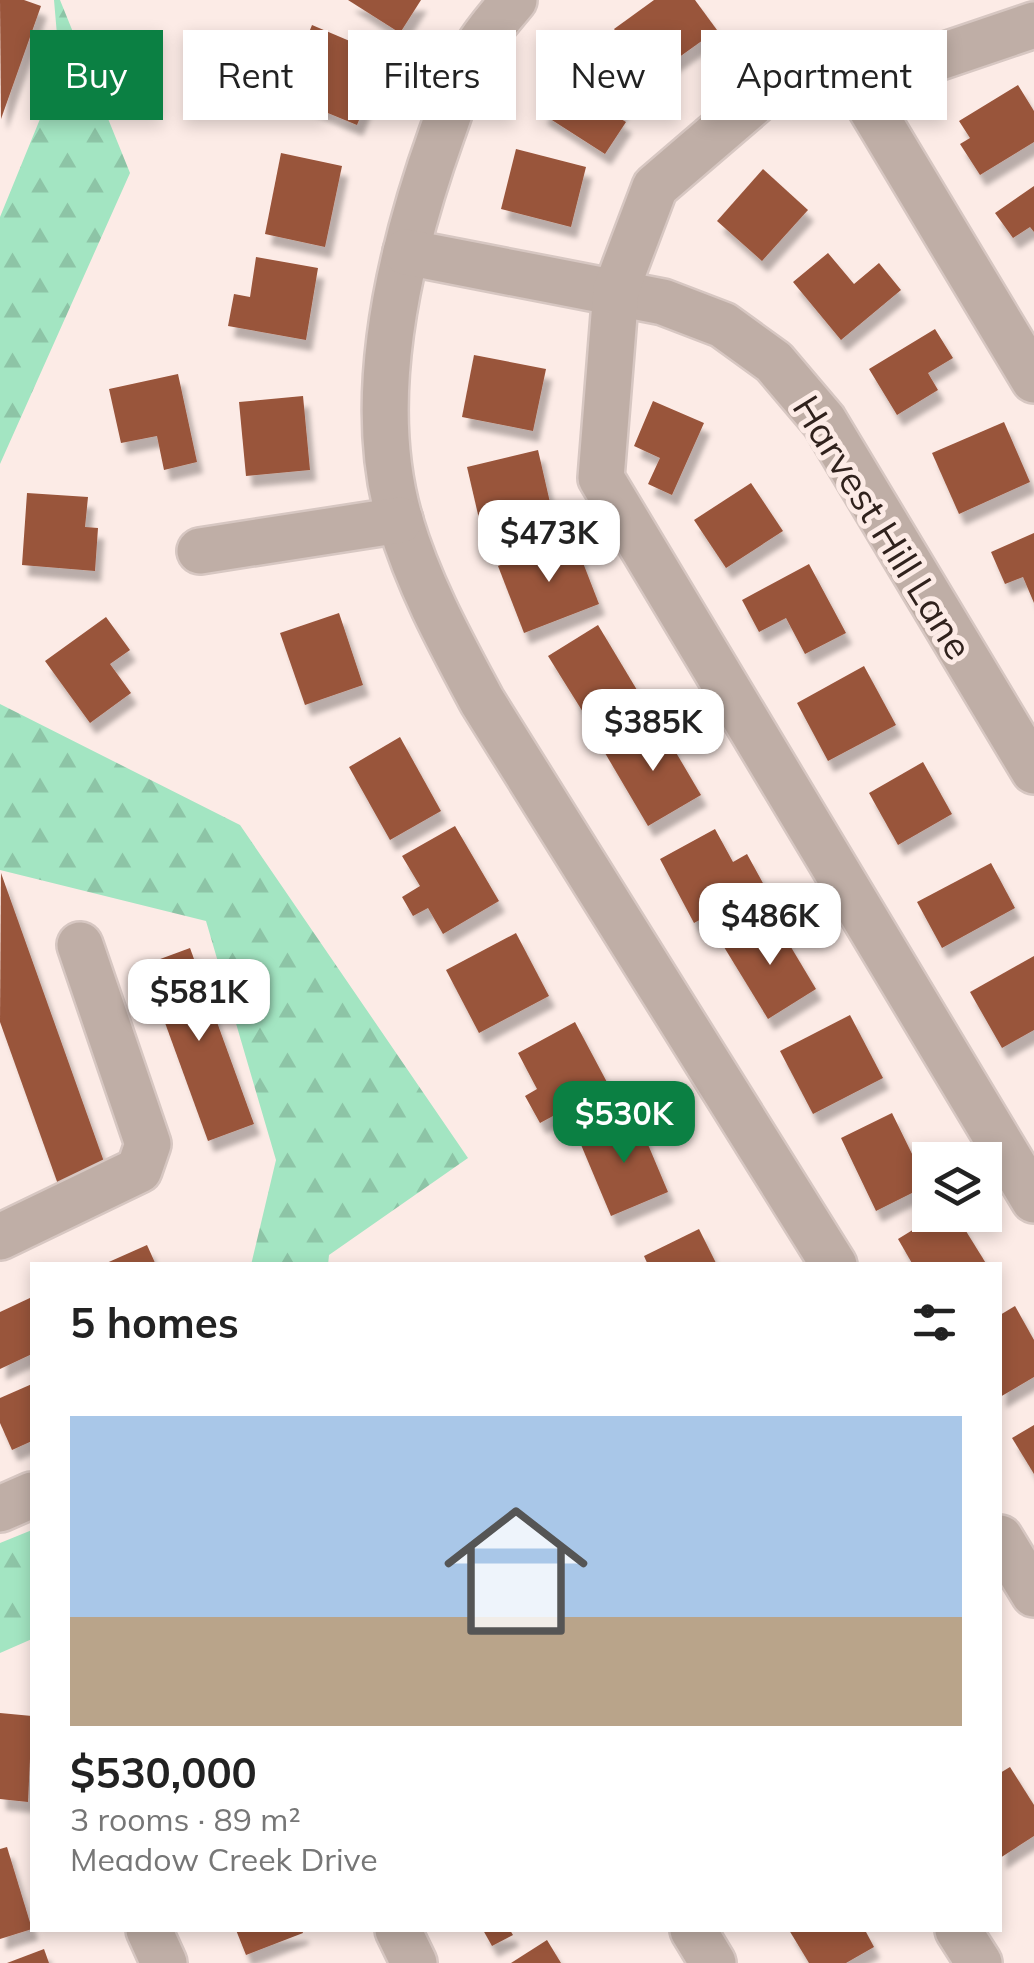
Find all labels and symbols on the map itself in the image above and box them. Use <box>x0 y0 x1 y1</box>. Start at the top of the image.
street label: Harvest Hill Lane <box>783 386 983 668</box>
pin: $473K <box>479 500 619 585</box>
pin: $385K <box>583 689 723 774</box>
pin: $486K <box>700 883 840 968</box>
pin: $581K <box>129 959 269 1044</box>
pin: $530K <box>554 1081 694 1166</box>

